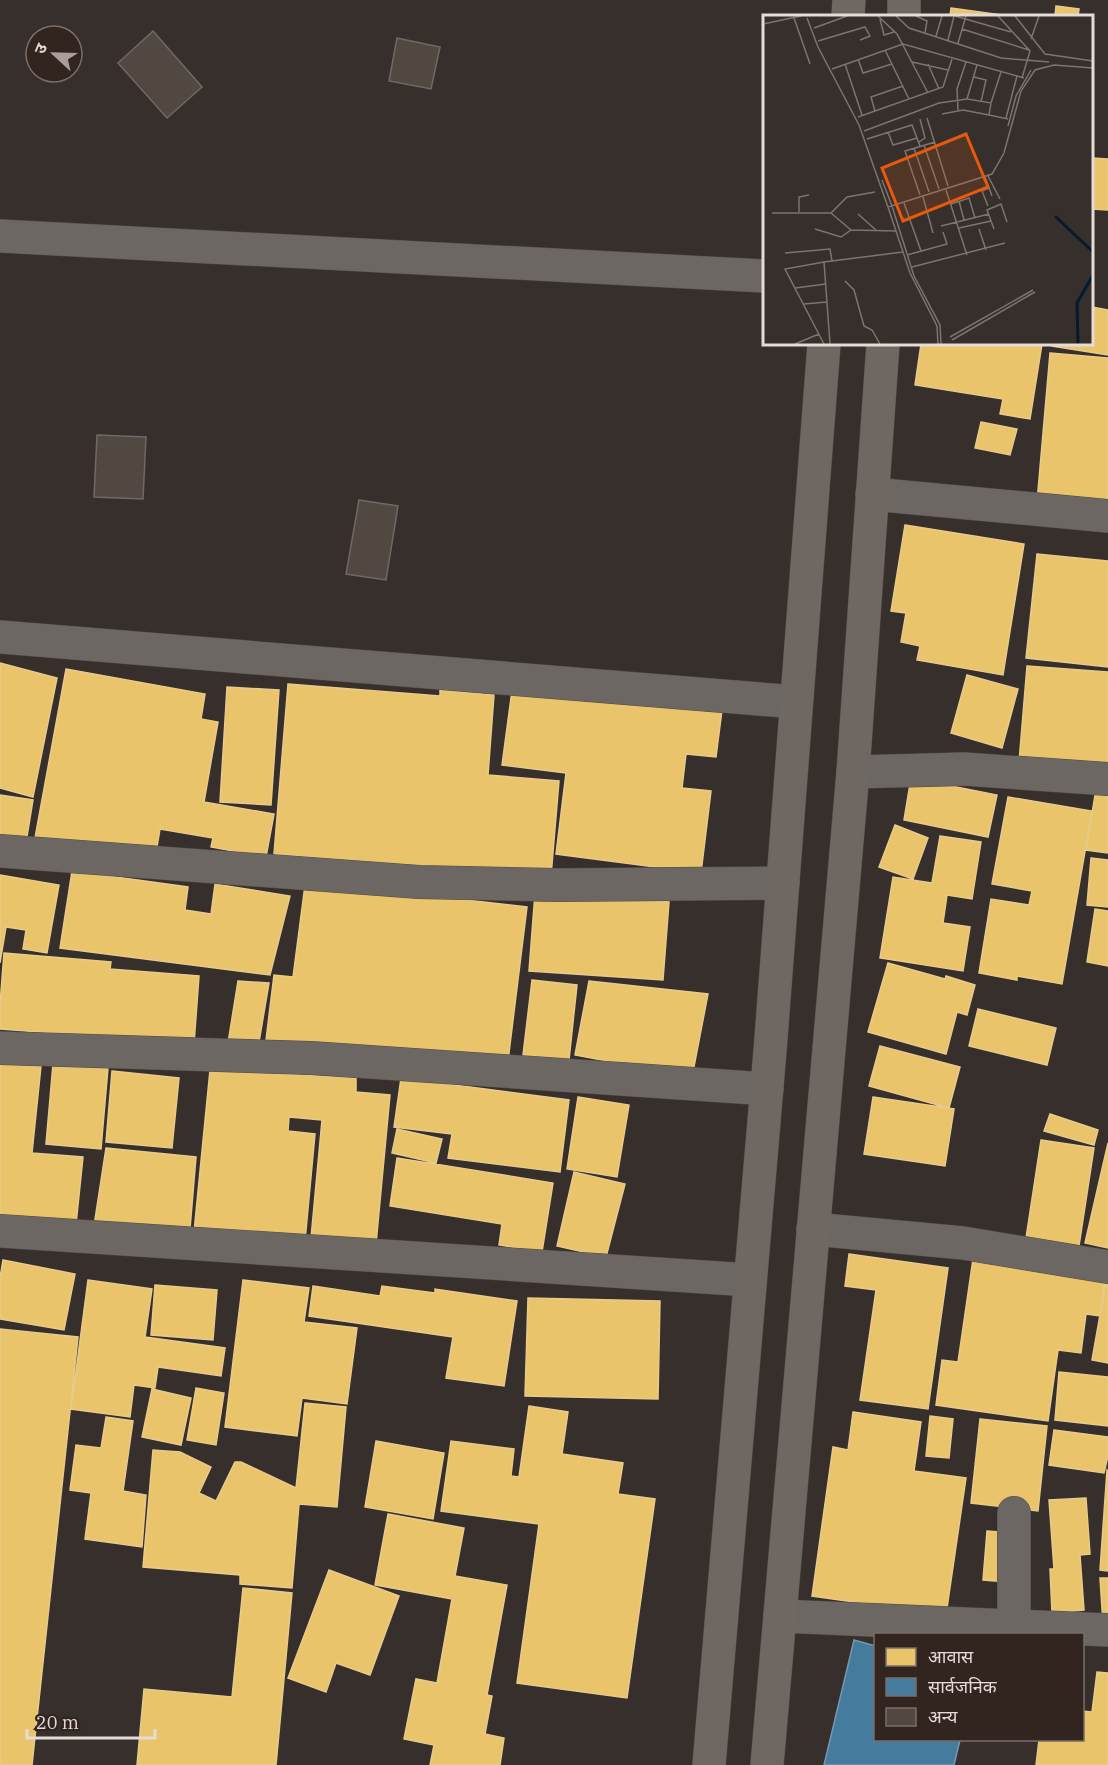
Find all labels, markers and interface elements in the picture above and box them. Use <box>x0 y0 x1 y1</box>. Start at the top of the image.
inset map <box>763 15 1093 345</box>
north arrow <box>24 24 84 84</box>
text: उ <box>29 40 51 56</box>
legend <box>874 1633 1084 1741</box>
text: आवास <box>928 1645 974 1668</box>
text: सार्वजनिक <box>928 1675 998 1698</box>
scale bar <box>27 1702 154 1740</box>
text: अन्य <box>928 1705 958 1728</box>
text: 20 m <box>36 1711 79 1734</box>

